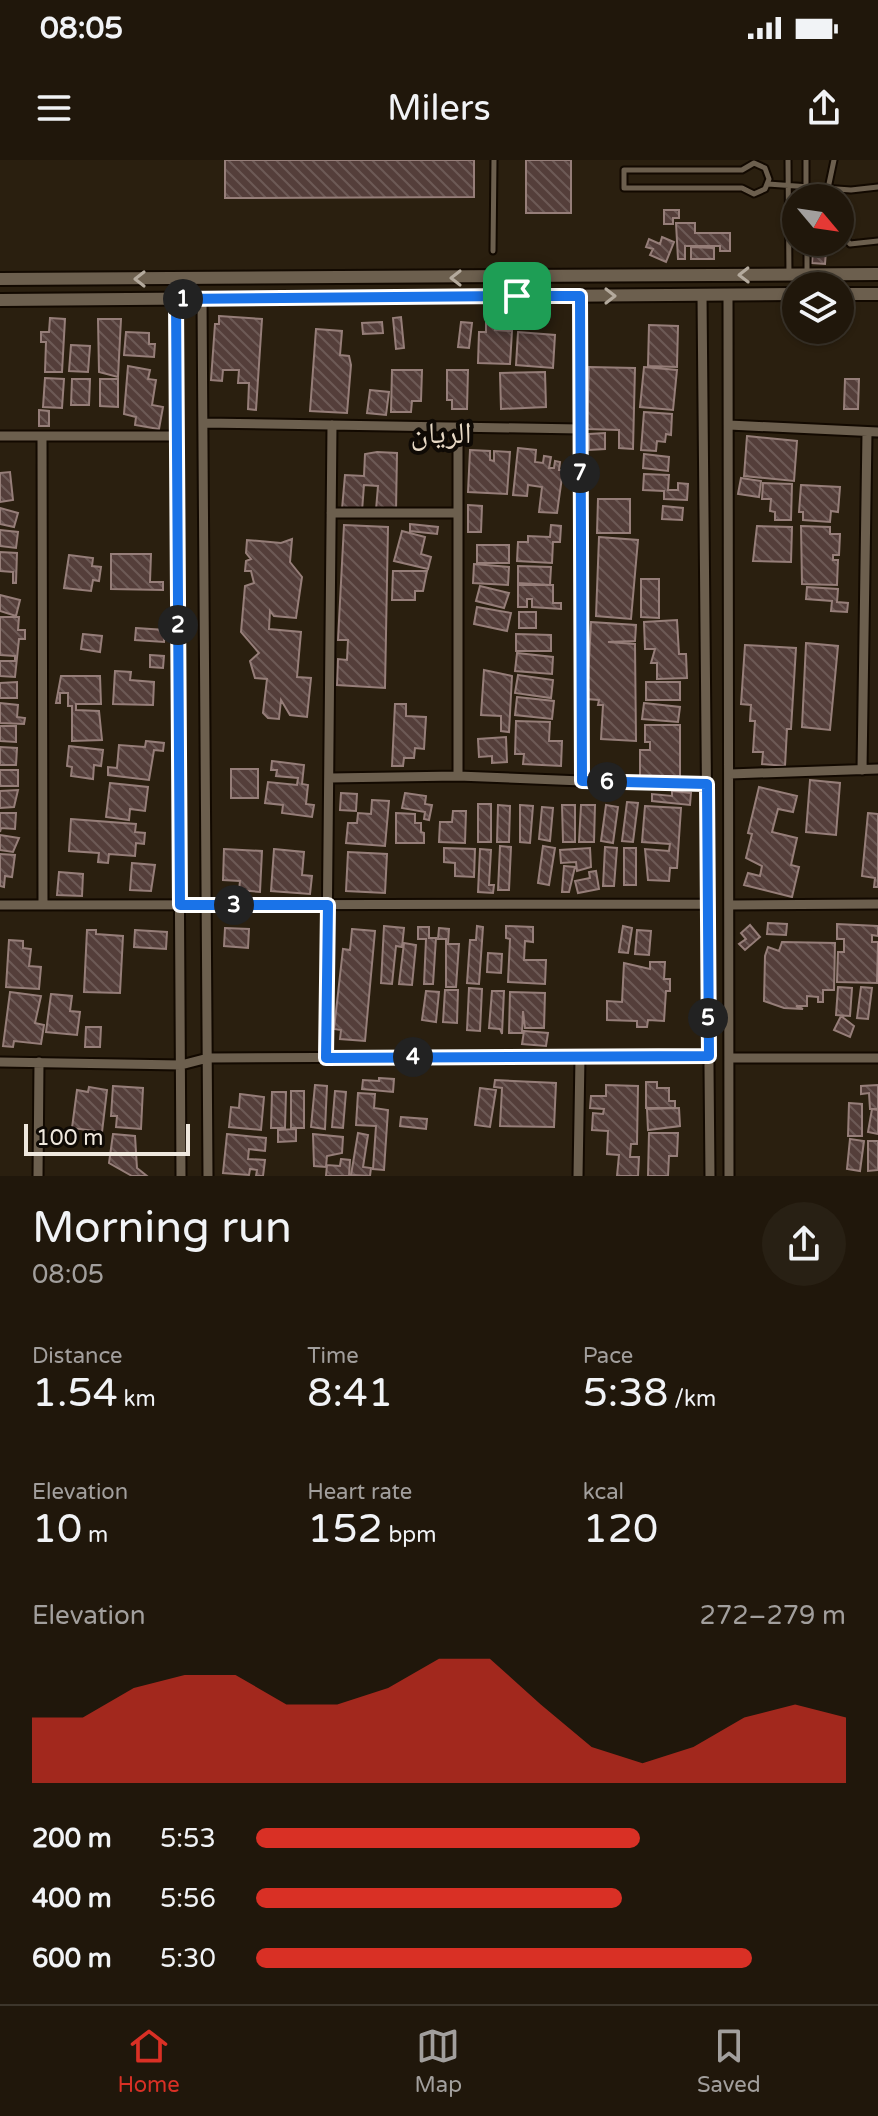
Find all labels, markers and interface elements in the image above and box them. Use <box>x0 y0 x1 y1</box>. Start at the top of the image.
text: 08:05 <box>40 10 123 47</box>
icon: menu <box>32 86 76 130</box>
icon: share <box>802 86 846 130</box>
text: Milers <box>387 87 491 130</box>
north arrow <box>782 184 854 256</box>
map controls <box>782 184 854 344</box>
pin <box>483 262 551 330</box>
one-way arrow <box>737 266 750 284</box>
one-way arrow <box>449 269 462 287</box>
one-way arrow <box>133 270 146 288</box>
button: layers <box>782 272 854 344</box>
icon: arrive <box>495 274 539 318</box>
pin: 1 <box>163 279 203 319</box>
text: 1 <box>176 286 190 312</box>
one-way arrow <box>604 287 617 305</box>
district label: الريان <box>410 415 472 452</box>
pin: 7 <box>560 453 600 493</box>
text: 7 <box>573 460 587 486</box>
pin: 2 <box>158 605 198 645</box>
text: 2 <box>171 612 185 638</box>
pin: 6 <box>587 762 627 802</box>
text: 6 <box>600 769 614 795</box>
pin: 3 <box>214 885 254 925</box>
text: 3 <box>227 892 241 918</box>
pin: 5 <box>688 998 728 1038</box>
text: 5 <box>701 1005 715 1031</box>
pin: 4 <box>393 1037 433 1077</box>
text: 4 <box>406 1044 420 1070</box>
scale bar <box>24 1120 190 1156</box>
text: 100 m <box>36 1125 103 1151</box>
text: Morning run <box>32 1202 292 1255</box>
button: share <box>762 1202 846 1286</box>
text: 08:05 <box>32 1259 104 1290</box>
text: Distance <box>32 1343 123 1369</box>
text: Time <box>307 1343 359 1369</box>
text: Pace <box>583 1343 633 1369</box>
text: 1.54 <box>32 1369 118 1417</box>
text: 8:41 <box>307 1369 393 1417</box>
text: 5:38 <box>583 1369 668 1417</box>
text: km <box>118 1386 156 1412</box>
text: /km <box>668 1386 716 1412</box>
text: Elevation <box>32 1479 128 1505</box>
text: Heart rate <box>307 1479 412 1505</box>
text: kcal <box>583 1479 624 1505</box>
text: 10 <box>32 1505 82 1553</box>
text: 152 <box>307 1505 383 1553</box>
text: 120 <box>583 1505 658 1553</box>
text: m <box>82 1522 108 1548</box>
text: bpm <box>383 1522 436 1548</box>
text: Elevation <box>32 1600 146 1631</box>
text: 272–279 m <box>700 1600 846 1631</box>
text: 200 m <box>32 1823 112 1854</box>
text: 5:53 <box>160 1823 216 1854</box>
text: 400 m <box>32 1883 112 1914</box>
text: 5:56 <box>160 1883 216 1914</box>
text: 600 m <box>32 1943 112 1974</box>
text: 5:30 <box>160 1943 216 1974</box>
tab: Home <box>117 2024 180 2098</box>
tab: Map <box>415 2024 462 2098</box>
tab: Saved <box>697 2024 761 2098</box>

